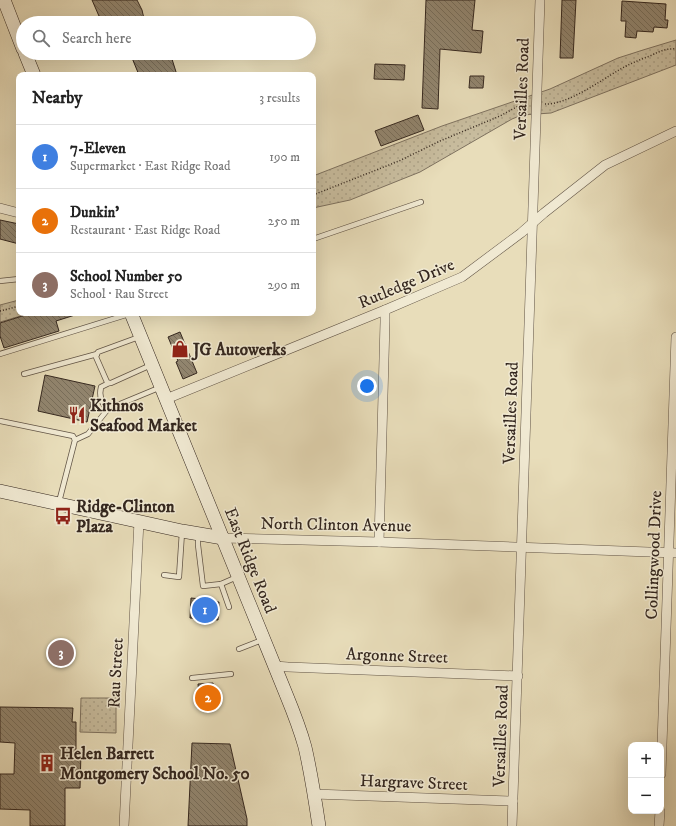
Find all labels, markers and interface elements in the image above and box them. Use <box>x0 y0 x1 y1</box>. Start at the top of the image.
search box <box>16 16 316 60</box>
icon: search <box>30 27 52 49</box>
text: Search here <box>62 29 131 48</box>
street label: Versailles Road <box>509 37 535 142</box>
text: Nearby <box>32 87 82 109</box>
text: 3 results <box>259 90 300 106</box>
text: 7-Eleven <box>70 139 126 158</box>
text: 1 <box>43 149 47 165</box>
text: 190 m <box>269 149 300 165</box>
text: Supermarket · East Ridge Road <box>70 158 230 174</box>
text: Dunkin' <box>70 203 119 222</box>
text: 2 <box>42 213 48 229</box>
text: 250 m <box>268 213 300 229</box>
text: Restaurant · East Ridge Road <box>70 222 220 238</box>
street label: Rutledge Drive <box>355 254 458 314</box>
text: School Number 50 <box>70 267 182 286</box>
text: 3 <box>43 277 47 293</box>
text: 290 m <box>268 277 300 293</box>
text: School · Rau Street <box>70 286 168 302</box>
shop icon: JG Autowerks <box>170 339 190 359</box>
place label: JG Autowerks <box>191 339 286 361</box>
street label: Versailles Road <box>498 361 524 466</box>
your location <box>357 376 377 396</box>
place label: Kithnos Seafood Market <box>90 395 197 437</box>
restaurant icon: Kithnos Seafood Market <box>67 405 87 425</box>
street label: Collingwood Drive <box>641 490 667 620</box>
place label: Ridge-Clinton Plaza <box>76 496 175 538</box>
street label: East Ridge Road <box>219 504 282 617</box>
bus stop icon: Ridge-Clinton Plaza <box>53 506 73 526</box>
street label: North Clinton Avenue <box>260 513 412 537</box>
pin: 1 <box>192 595 218 625</box>
street label: Rau Street <box>103 637 129 709</box>
pin: 3 <box>48 638 74 668</box>
street label: Argonne Street <box>345 643 449 669</box>
pin: 2 <box>195 683 221 713</box>
street label: Versailles Road <box>488 684 514 789</box>
map controls <box>628 742 664 814</box>
button: + <box>628 742 664 778</box>
place label: Helen Barrett Montgomery School No. 50 <box>60 743 250 785</box>
building icon: Helen Barrett Montgomery School No. 50 <box>37 753 57 773</box>
street label: Hargrave Street <box>360 770 469 796</box>
button: − <box>628 778 664 814</box>

